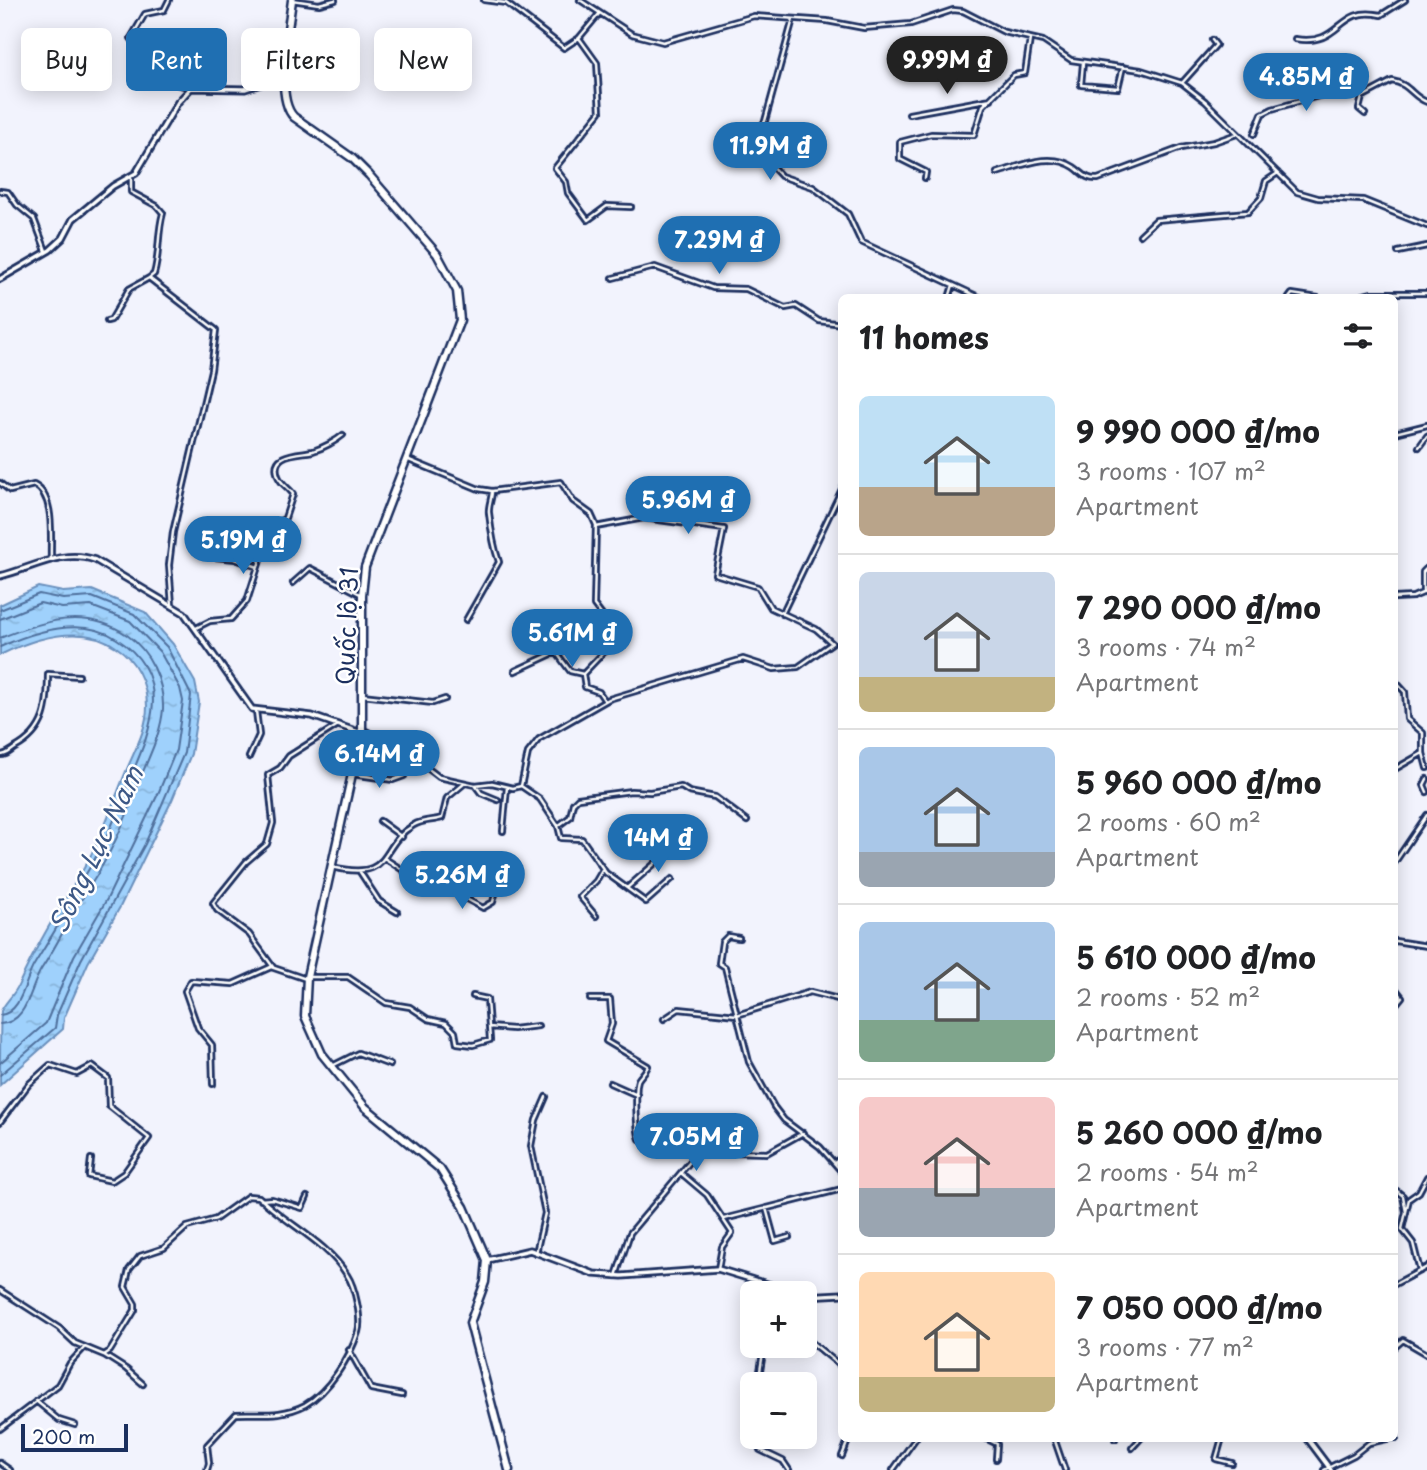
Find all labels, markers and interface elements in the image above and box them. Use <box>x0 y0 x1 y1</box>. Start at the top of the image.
chip: Buy <box>21 28 112 91</box>
chip: Rent <box>126 28 227 91</box>
chip: Filters <box>241 28 360 91</box>
chip: New <box>374 28 472 91</box>
pin: 9.99M ₫ <box>882 36 1012 96</box>
text: 9.99M ₫ <box>903 41 991 76</box>
pin: 4.85M ₫ <box>1241 54 1371 113</box>
text: 4.85M ₫ <box>1259 58 1353 93</box>
pin: 11.9M ₫ <box>705 122 835 182</box>
text: 11.9M ₫ <box>729 127 811 162</box>
pin: 7.29M ₫ <box>654 216 784 276</box>
text: 7.29M ₫ <box>674 221 764 256</box>
text: 11 homes <box>859 314 989 359</box>
icon: filters <box>1339 317 1377 355</box>
text: 9 990 000 ₫/mo <box>1076 408 1320 453</box>
icon: home <box>915 424 999 508</box>
text: 3 rooms · 107 m² <box>1076 453 1266 488</box>
pin: 5.96M ₫ <box>623 476 753 536</box>
text: 5.96M ₫ <box>642 481 734 516</box>
text: Apartment <box>1076 488 1199 523</box>
pin: 5.19M ₫ <box>178 516 308 576</box>
text: 5.19M ₫ <box>200 521 286 556</box>
street label: Quốc lộ 31 <box>326 566 366 686</box>
text: 7 290 000 ₫/mo <box>1076 584 1321 629</box>
icon: home <box>915 600 999 684</box>
pin: 5.61M ₫ <box>507 610 637 669</box>
text: 5.61M ₫ <box>528 614 616 649</box>
text: 3 rooms · 74 m² <box>1076 629 1256 664</box>
text: Apartment <box>1076 664 1199 699</box>
pin: 6.14M ₫ <box>314 730 444 790</box>
text: 6.14M ₫ <box>335 735 423 770</box>
water label: Sông Lục Nam <box>38 758 153 939</box>
text: 5 960 000 ₫/mo <box>1076 759 1322 804</box>
icon: home <box>915 775 999 859</box>
text: 2 rooms · 60 m² <box>1076 804 1261 839</box>
pin: 14M ₫ <box>609 814 707 874</box>
text: 14M ₫ <box>624 819 692 854</box>
text: Apartment <box>1076 839 1199 874</box>
pin: 5.26M ₫ <box>397 852 527 911</box>
text: 5.26M ₫ <box>415 856 509 891</box>
text: 5 610 000 ₫/mo <box>1076 934 1316 979</box>
icon: home <box>915 950 999 1034</box>
text: 2 rooms · 52 m² <box>1076 979 1260 1014</box>
text: Apartment <box>1076 1014 1199 1049</box>
text: 5 260 000 ₫/mo <box>1076 1109 1322 1154</box>
pin: 7.05M ₫ <box>631 1114 761 1173</box>
text: 7.05M ₫ <box>649 1118 743 1153</box>
icon: home <box>915 1125 999 1209</box>
text: 2 rooms · 54 m² <box>1076 1154 1259 1189</box>
text: Apartment <box>1076 1189 1199 1224</box>
map controls <box>740 1281 817 1449</box>
button: + <box>740 1281 817 1358</box>
text: 7 050 000 ₫/mo <box>1076 1284 1322 1329</box>
icon: home <box>915 1300 999 1384</box>
text: 3 rooms · 77 m² <box>1076 1329 1254 1364</box>
text: Apartment <box>1076 1364 1199 1399</box>
button: − <box>740 1372 817 1449</box>
scale bar <box>21 1421 128 1453</box>
text: 200 m <box>32 1422 95 1450</box>

